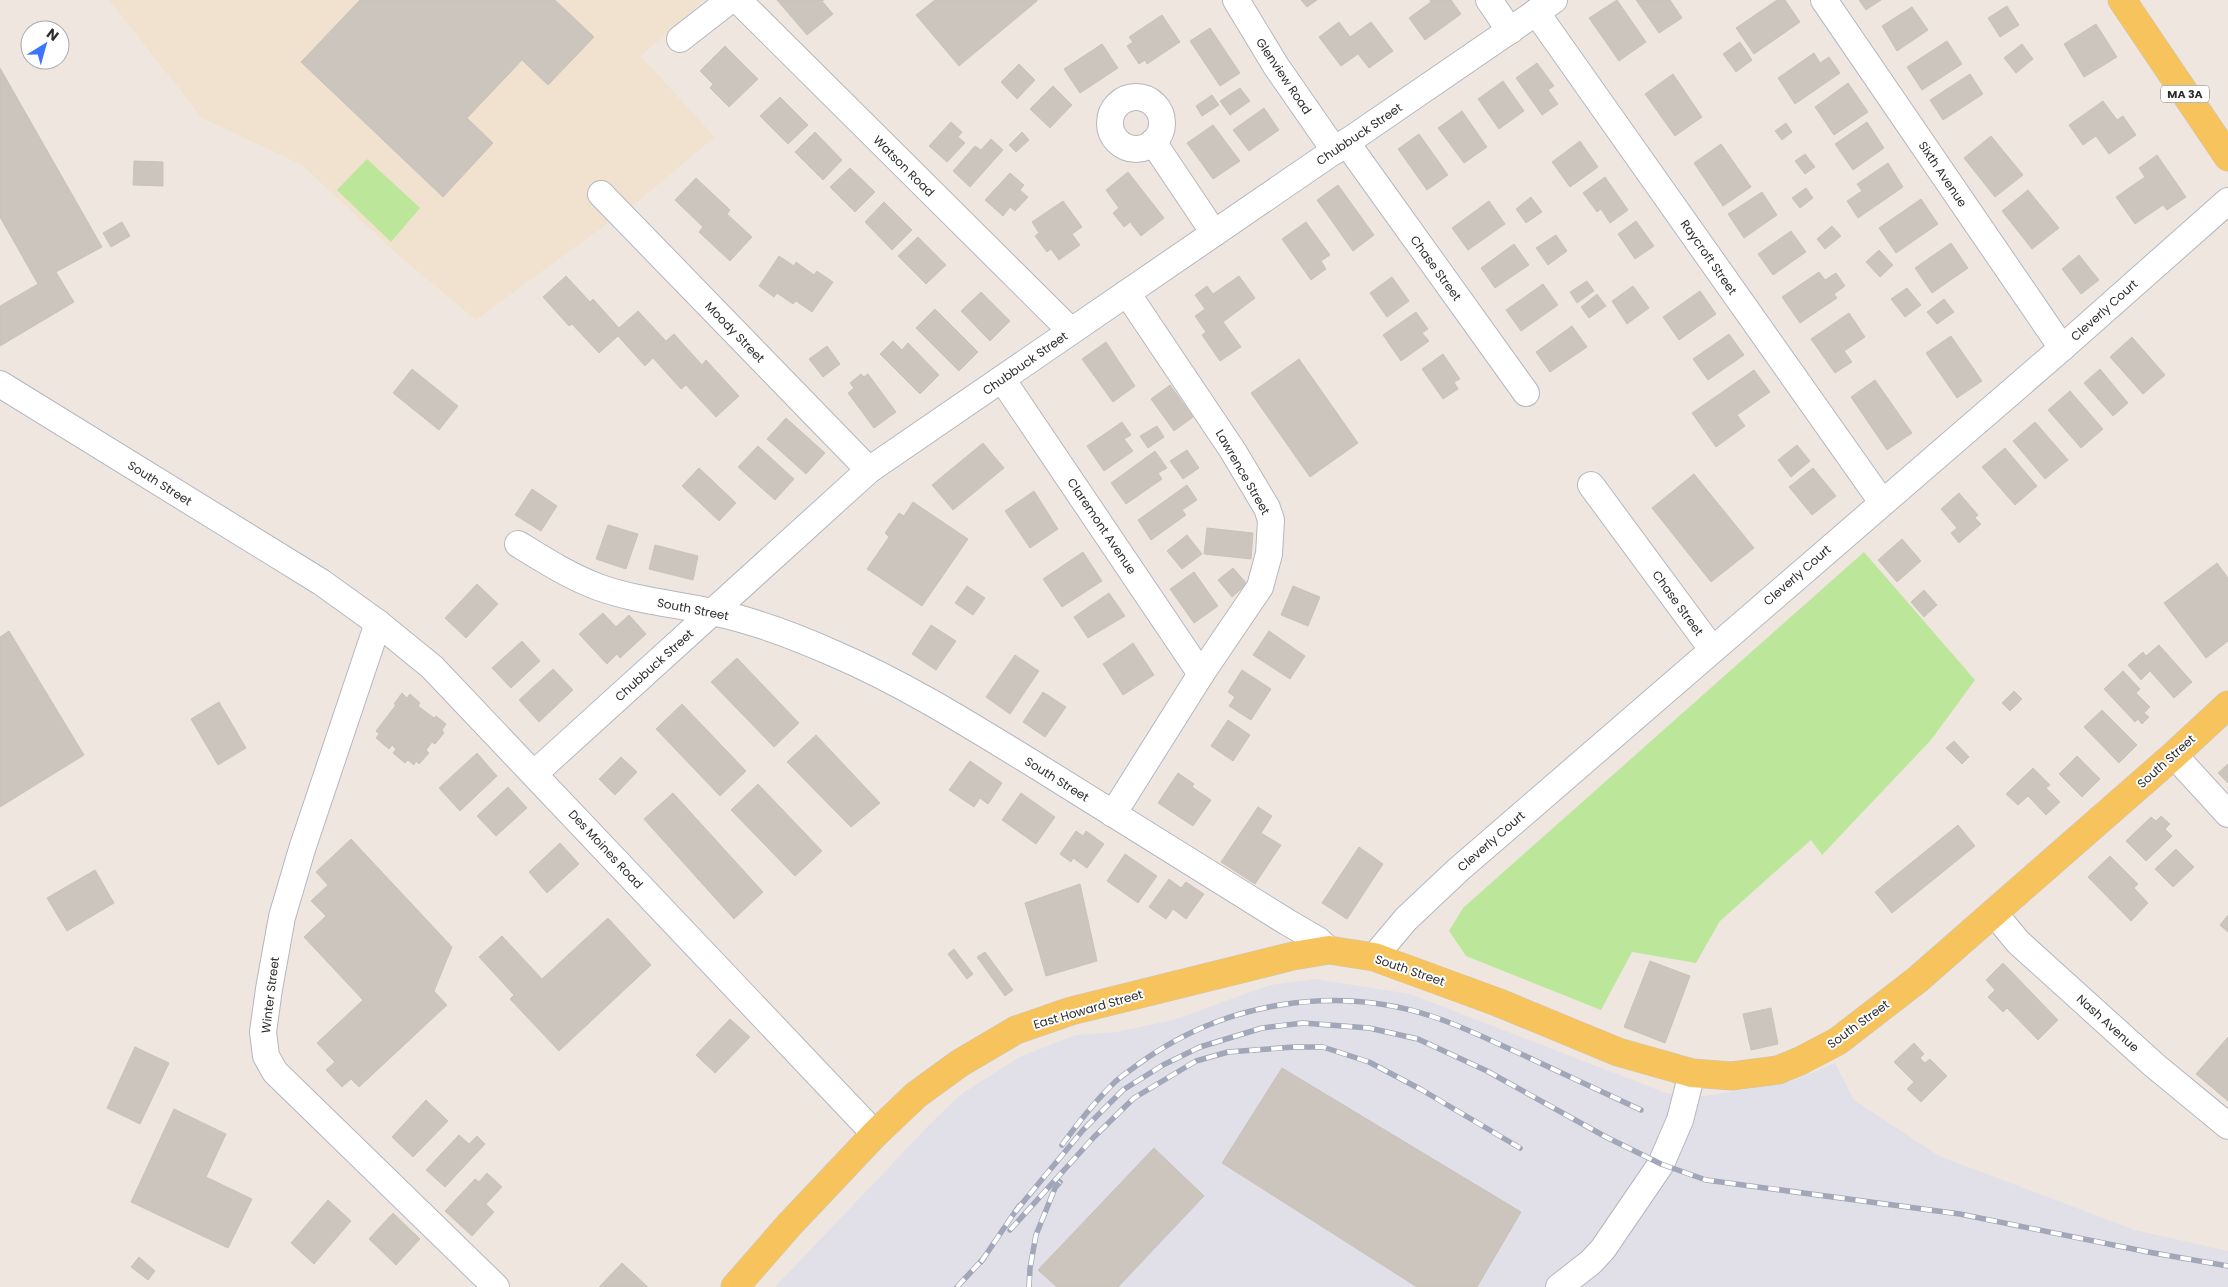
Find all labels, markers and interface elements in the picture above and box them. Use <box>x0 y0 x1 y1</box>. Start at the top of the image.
north arrow <box>20 20 70 70</box>
text: N <box>43 23 63 46</box>
street label: Glenview Road <box>1252 34 1316 118</box>
road number: MA 3A <box>2161 86 2209 102</box>
street label: Chubbuck Street <box>1313 99 1405 169</box>
street label: Watson Road <box>870 132 938 200</box>
street label: Sixth Avenue <box>1915 138 1971 210</box>
street label: Raycroft Street <box>1677 216 1741 298</box>
street label: Chase Street <box>1406 232 1466 304</box>
street label: Cleverly Court <box>2067 275 2141 345</box>
street label: Moody Street <box>701 298 769 366</box>
street label: Chubbuck Street <box>979 327 1071 399</box>
street label: Lawrence Street <box>1212 426 1274 518</box>
street label: South Street <box>125 457 195 509</box>
street label: Claremont Avenue <box>1063 475 1141 577</box>
street label: Cleverly Court <box>1759 541 1835 609</box>
street label: Chase Street <box>1648 567 1708 639</box>
street label: South Street <box>656 594 730 624</box>
street label: Chubbuck Street <box>611 625 697 705</box>
street label: South Street <box>2133 730 2199 792</box>
street label: South Street <box>1022 753 1092 805</box>
street label: Des Moines Road <box>565 806 647 892</box>
street label: Cleverly Court <box>1453 807 1529 875</box>
street label: South Street <box>1373 950 1447 990</box>
street label: Winter Street <box>257 956 283 1034</box>
street label: East Howard Street <box>1031 985 1145 1033</box>
street label: Nash Avenue <box>2073 990 2143 1056</box>
street label: South Street <box>1824 996 1892 1052</box>

